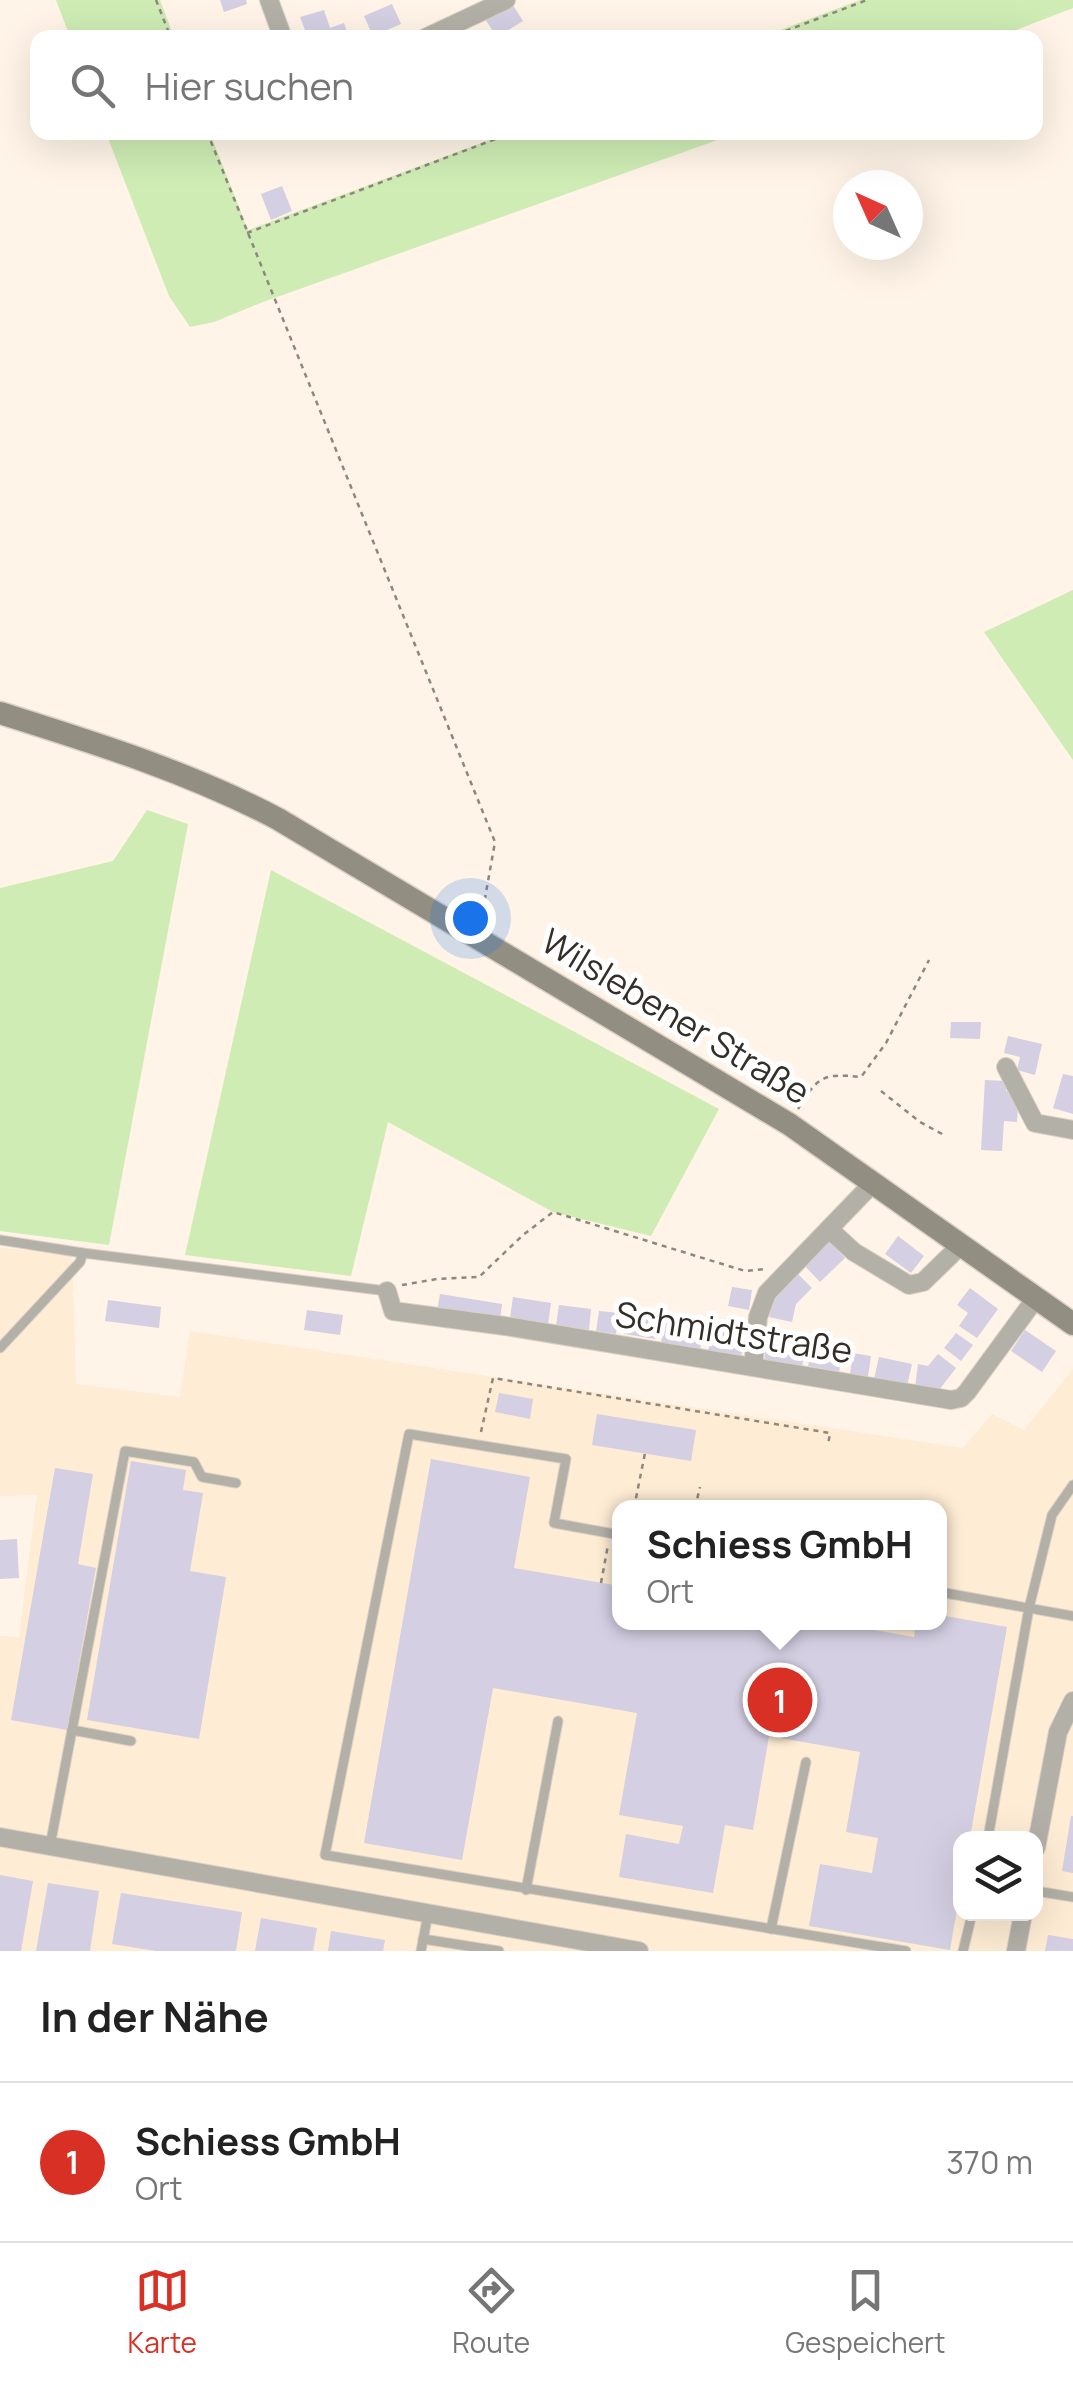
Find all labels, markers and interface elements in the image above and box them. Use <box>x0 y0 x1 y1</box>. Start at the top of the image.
search box <box>30 30 1043 140</box>
icon: search <box>65 58 120 113</box>
text: Hier suchen <box>145 59 354 111</box>
north arrow <box>833 170 923 260</box>
your location <box>445 893 496 944</box>
street label: Wilslebener Straße <box>533 917 819 1115</box>
street label: Schmidtstraße <box>612 1290 856 1374</box>
popup <box>612 1500 947 1630</box>
text: Schiess GmbH <box>647 1517 912 1569</box>
text: Ort <box>647 1569 694 1613</box>
pin: 1 <box>748 1662 812 1738</box>
map controls <box>953 1831 1043 1921</box>
button: layers <box>953 1831 1043 1921</box>
text: In der Nähe <box>40 1987 269 2045</box>
text: Schiess GmbH <box>135 2114 401 2166</box>
text: 1 <box>65 2140 80 2184</box>
text: 370 m <box>946 2140 1033 2184</box>
text: Ort <box>135 2166 183 2210</box>
tab: Karte <box>128 2263 197 2361</box>
tab: Route <box>452 2263 530 2361</box>
tab: Gespeichert <box>785 2263 945 2361</box>

